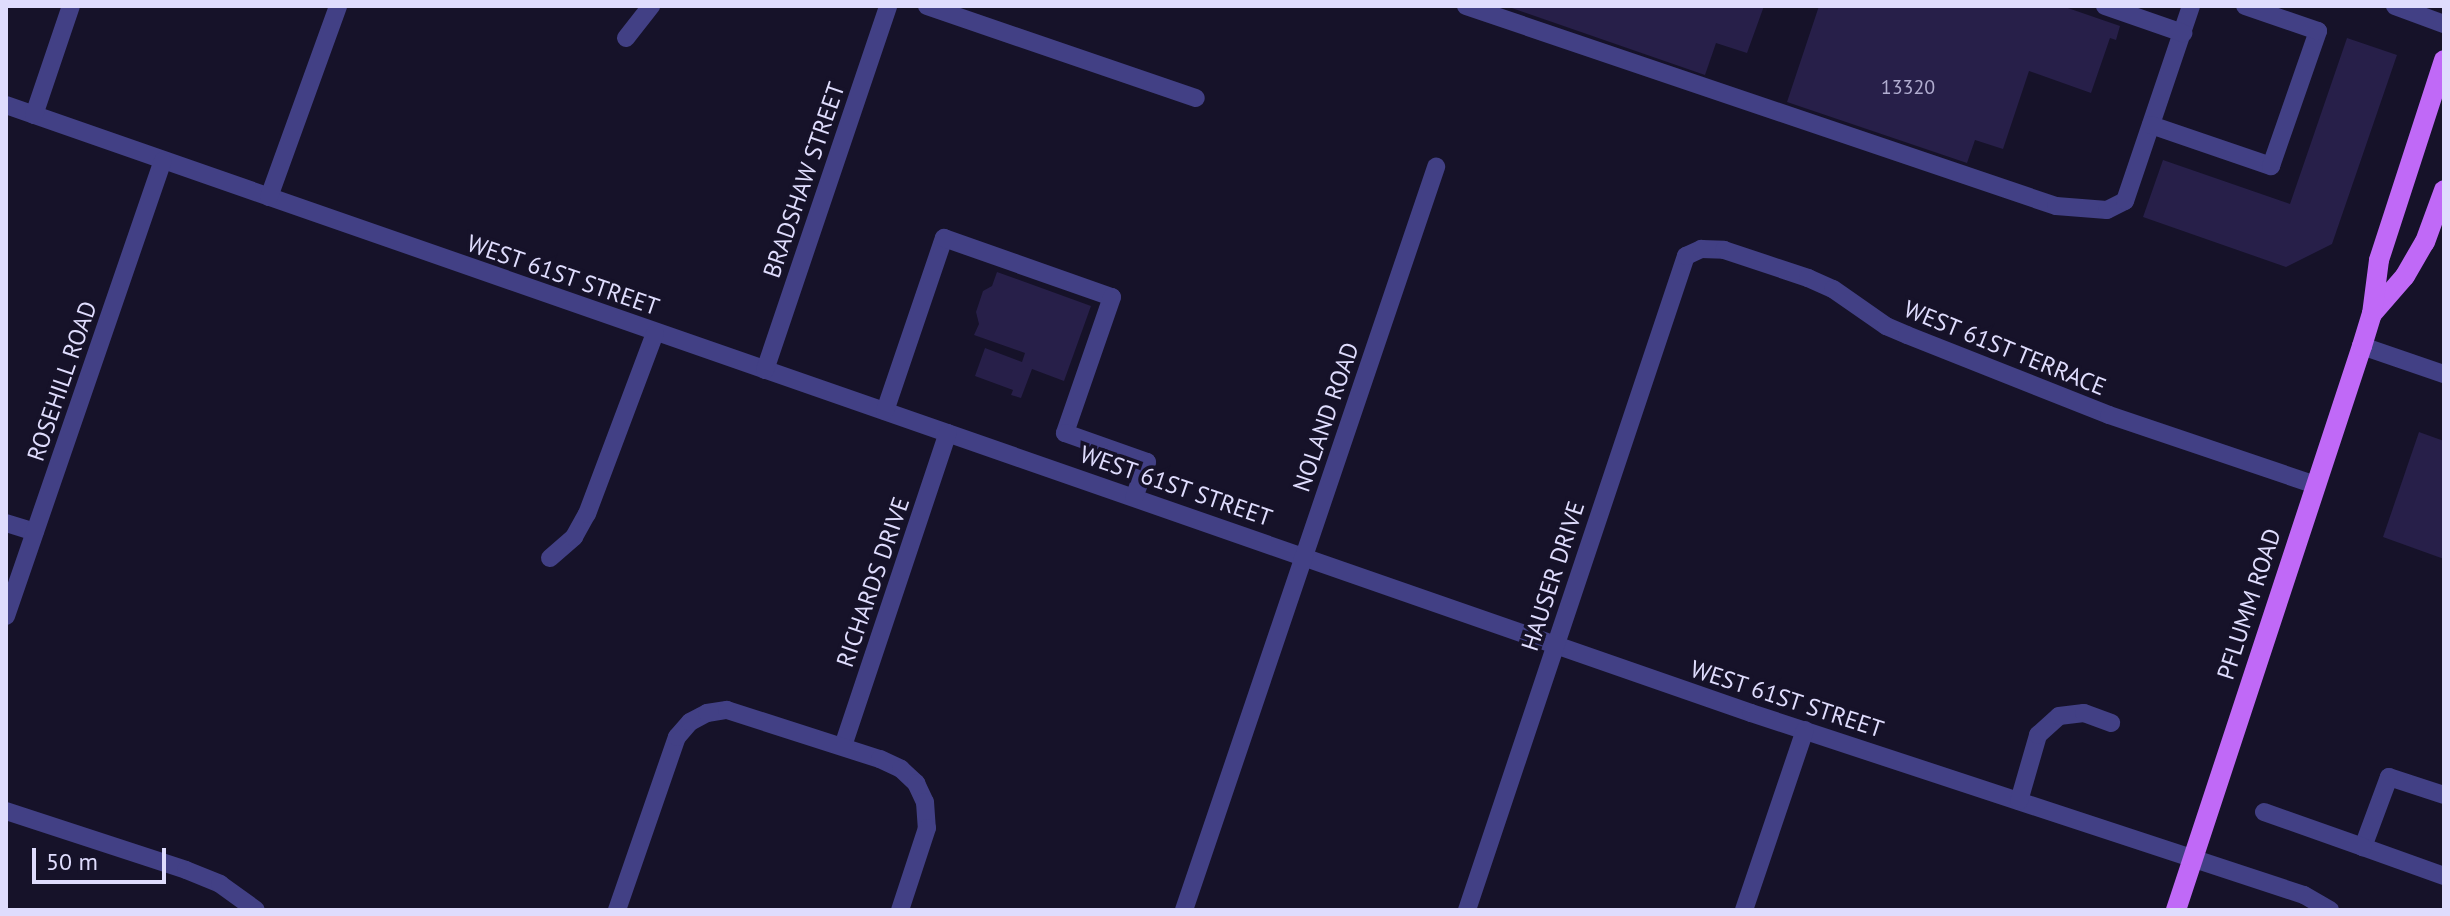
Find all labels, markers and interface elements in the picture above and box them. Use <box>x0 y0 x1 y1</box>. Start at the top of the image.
house number: 13320 <box>1881 75 1935 99</box>
street label: BRADSHAW STREET <box>757 78 851 282</box>
street label: WEST 61ST STREET <box>462 228 664 322</box>
street label: WEST 61ST TERRACE <box>1899 294 2111 402</box>
street label: ROSEHILL ROAD <box>21 297 103 465</box>
street label: NOLAND ROAD <box>1287 338 1365 496</box>
street label: WEST 61ST STREET <box>1075 439 1277 533</box>
street label: RICHARDS DRIVE <box>830 493 916 671</box>
street label: HAUSER DRIVE <box>1515 498 1591 654</box>
street label: PFLUMM ROAD <box>2211 525 2287 683</box>
street label: WEST 61ST STREET <box>1686 654 1888 744</box>
scale bar <box>36 832 170 882</box>
text: 50 m <box>46 846 98 877</box>

